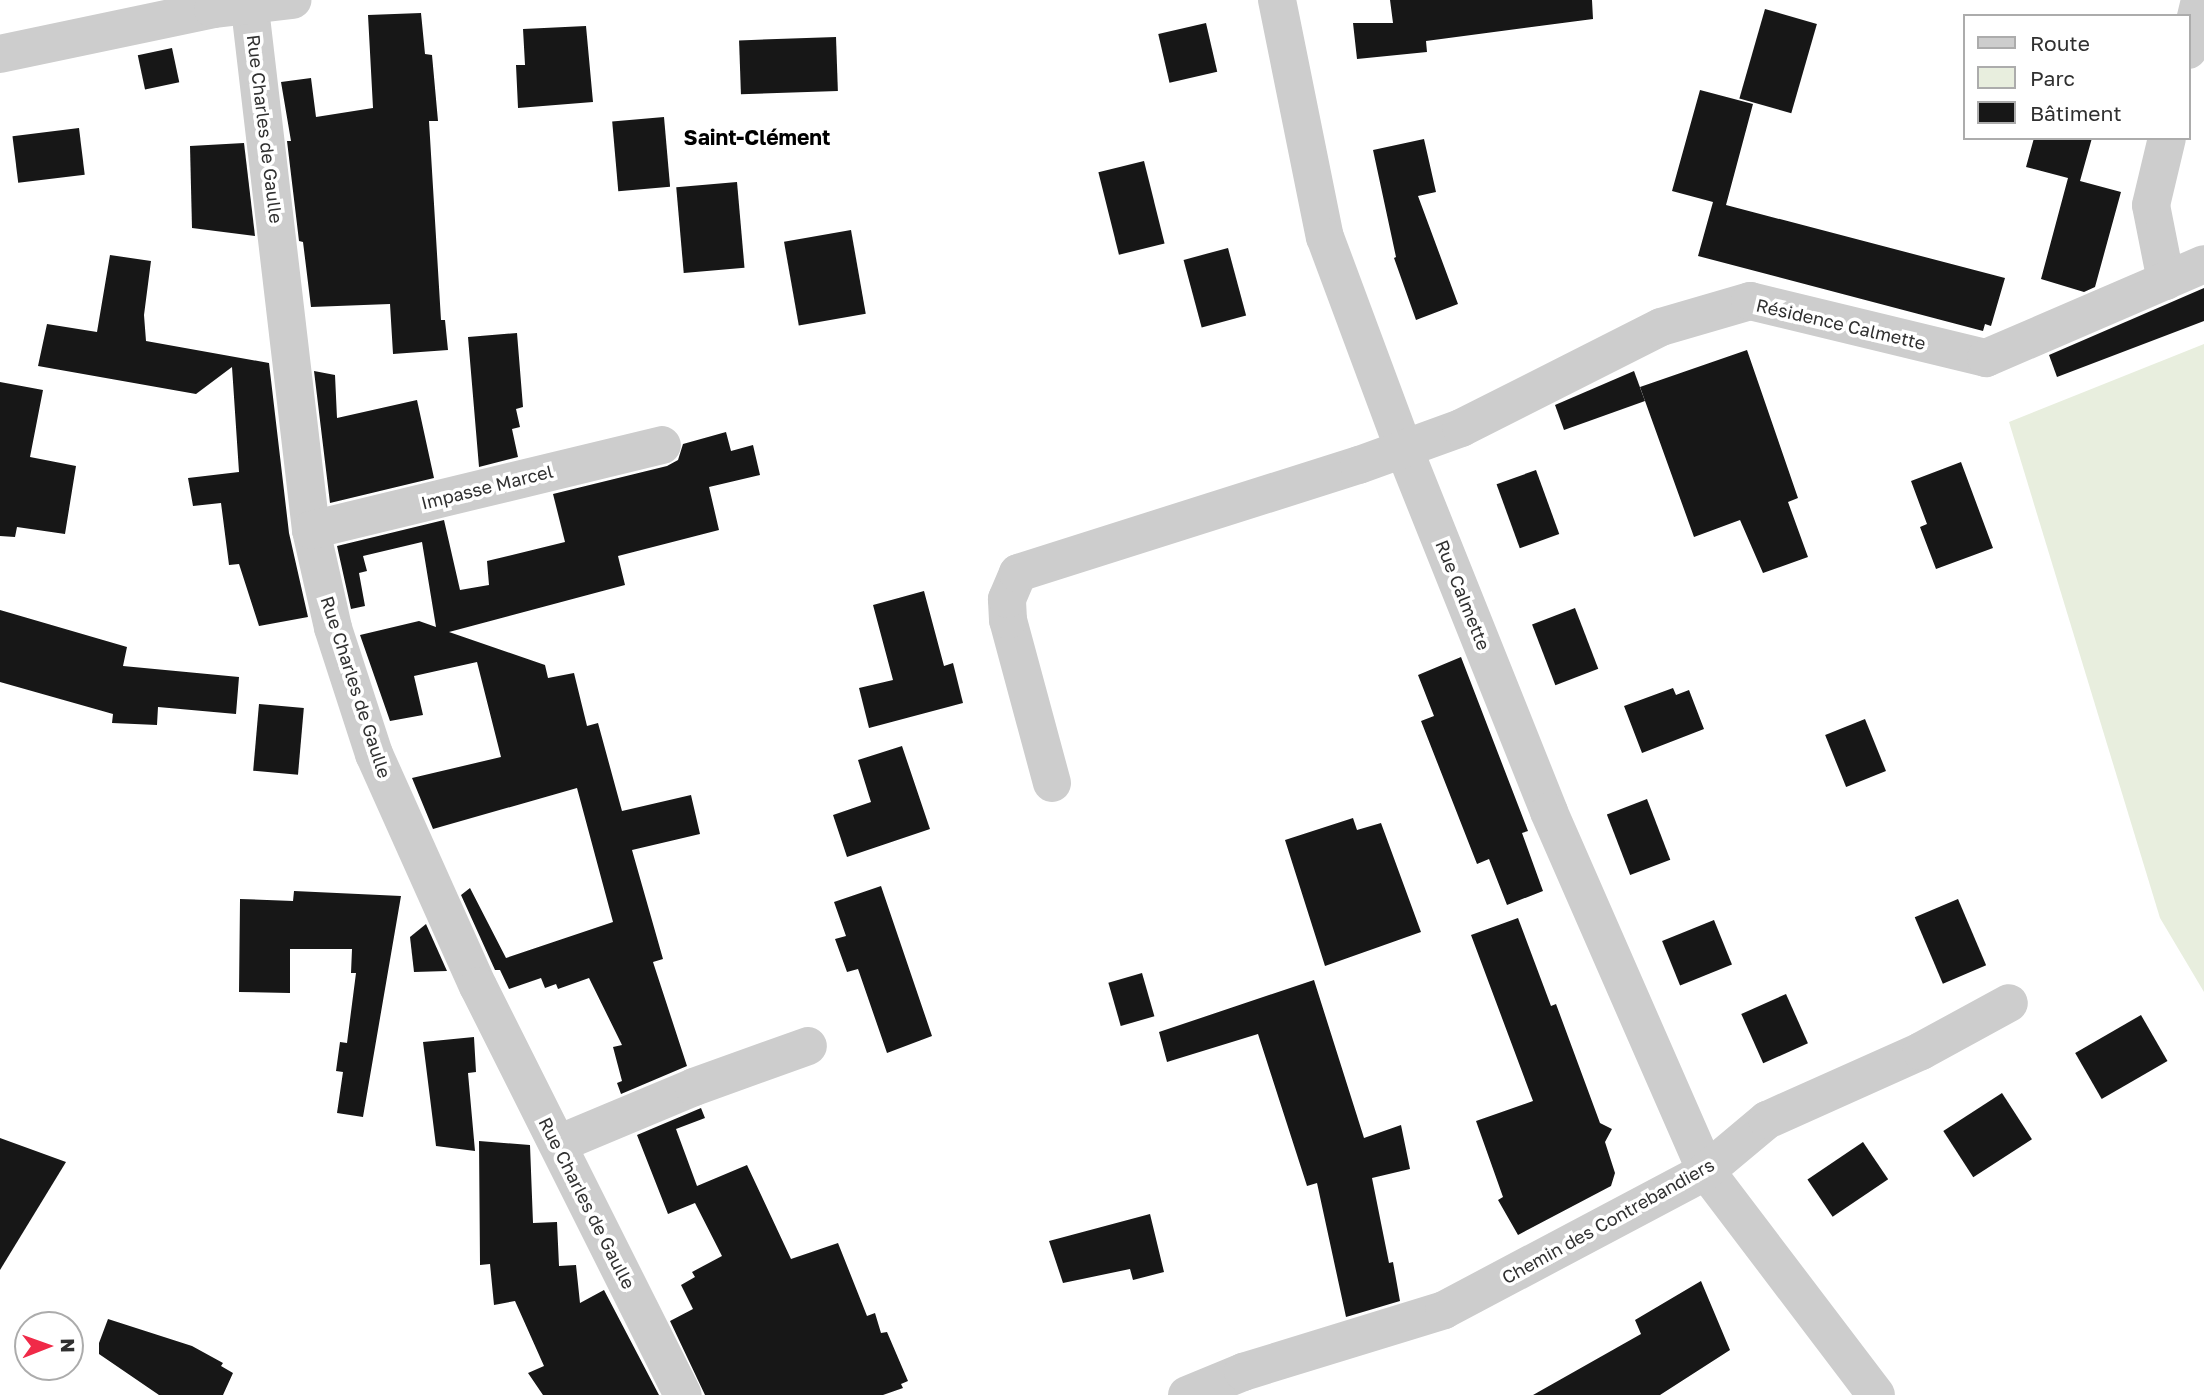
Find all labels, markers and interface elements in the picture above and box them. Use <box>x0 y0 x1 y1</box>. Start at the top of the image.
legend <box>1962 14 2190 140</box>
text: Route <box>2030 30 2090 56</box>
street label: Rue Charles de Gaulle <box>243 33 287 225</box>
text: Parc <box>2030 65 2075 91</box>
text: Bâtiment <box>2030 100 2122 126</box>
district label: Saint-Clément <box>684 124 830 150</box>
street label: Résidence Calmette <box>1754 294 1928 354</box>
street label: Impasse Marcel <box>419 460 555 514</box>
street label: Rue Calmette <box>1431 537 1495 653</box>
street label: Rue Charles de Gaulle <box>316 593 396 781</box>
street label: Rue Charles de Gaulle <box>534 1114 640 1292</box>
street label: Chemin des Contrebandiers <box>1498 1154 1718 1288</box>
north arrow <box>14 1311 84 1381</box>
text: N <box>57 1338 80 1353</box>

